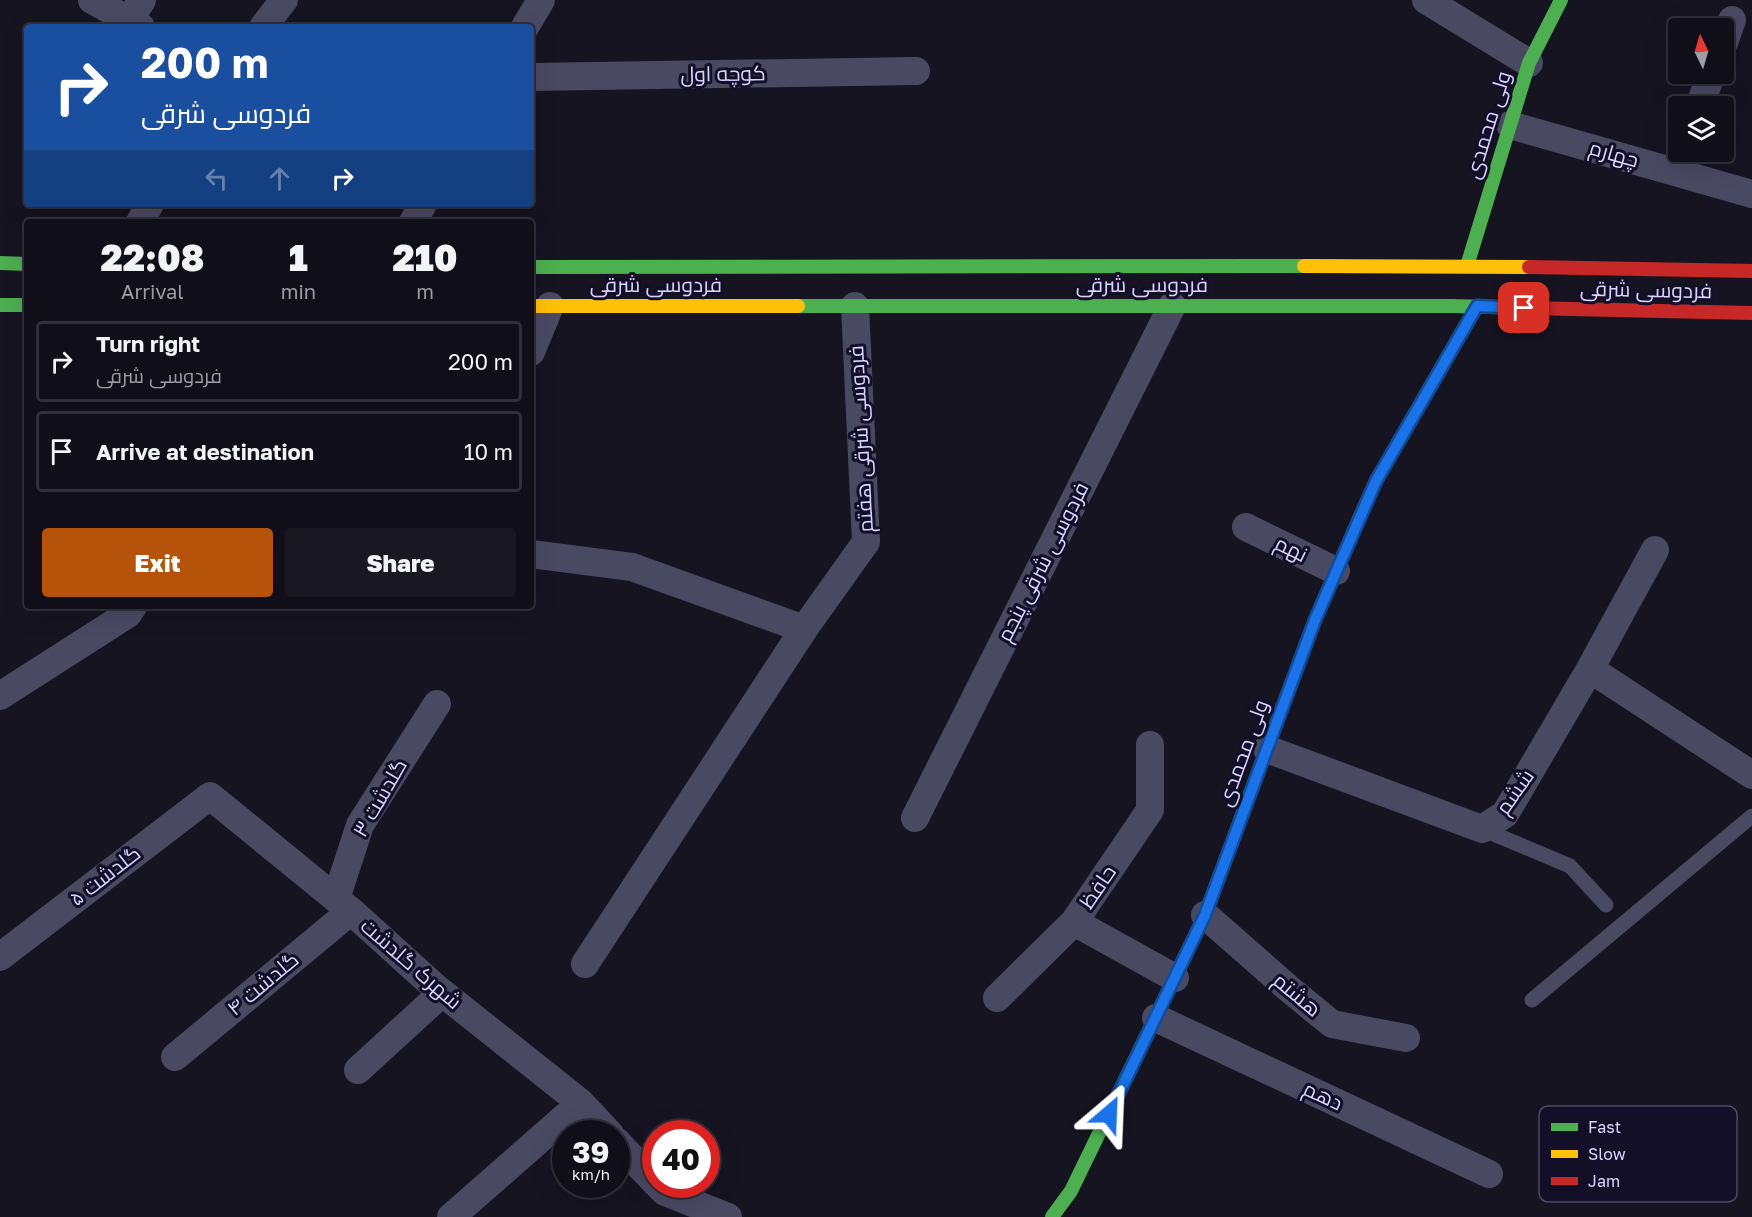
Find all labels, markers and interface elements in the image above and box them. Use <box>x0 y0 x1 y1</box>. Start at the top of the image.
north arrow <box>1668 18 1734 84</box>
map controls <box>1668 18 1734 162</box>
text: 200 m <box>141 37 268 87</box>
icon: right <box>42 48 120 126</box>
street label: کوچه اول <box>680 59 766 89</box>
street label: ولی محمدی <box>1458 68 1517 182</box>
button: layers <box>1668 96 1734 162</box>
text: فردوسی شرقی <box>141 97 311 129</box>
street label: چهارم <box>1586 134 1642 174</box>
icon: left <box>200 162 233 195</box>
icon: ahead <box>263 162 296 195</box>
icon: right <box>326 162 359 195</box>
text: 22:08 <box>100 236 204 279</box>
text: 1 <box>289 236 308 279</box>
text: 210 <box>392 236 458 279</box>
street label: فردوسی شرقی <box>590 271 722 298</box>
street label: فردوسی شرقی <box>1076 271 1208 298</box>
street label: فردوسی شرقی <box>1580 275 1712 304</box>
text: Arrival <box>121 279 184 303</box>
text: min <box>281 279 316 303</box>
text: m <box>416 279 434 303</box>
pin <box>1498 282 1549 333</box>
icon: arrive <box>1507 291 1540 324</box>
text: Turn right <box>96 330 200 357</box>
icon: right <box>45 345 78 378</box>
street label: فردوسی شرقی هفتم <box>842 345 880 533</box>
text: 200 m <box>448 348 513 375</box>
text: فردوسی شرقی <box>96 363 222 387</box>
icon: arrive <box>45 435 78 468</box>
text: Arrive at destination <box>96 438 314 465</box>
text: 10 m <box>464 438 513 465</box>
street label: فردوسی شرقی پنجم <box>991 477 1095 647</box>
button: Exit <box>42 528 273 597</box>
button: Share <box>285 528 516 597</box>
street label: نهم <box>1270 529 1312 569</box>
street label: ولی محمدی <box>1211 696 1274 810</box>
street label: گلدشت ۳ <box>346 754 412 841</box>
street label: ششم <box>1489 764 1541 820</box>
street label: ۵ گلدشت <box>64 839 145 911</box>
street label: حافظ <box>1073 860 1121 913</box>
street label: شهرک گلدشت <box>355 912 468 1015</box>
street label: گلدشت ۴ <box>221 946 303 1021</box>
street label: هشتم <box>1267 967 1327 1023</box>
street label: دهم <box>1299 1075 1347 1117</box>
position arrow <box>1077 1082 1141 1146</box>
legend <box>1539 1106 1737 1202</box>
text: Fast <box>1588 1117 1621 1137</box>
speed limit sign: 40 <box>642 1120 720 1198</box>
text: 39 <box>572 1134 610 1170</box>
text: Slow <box>1588 1144 1626 1164</box>
text: km/h <box>572 1165 610 1183</box>
text: Jam <box>1588 1171 1620 1191</box>

